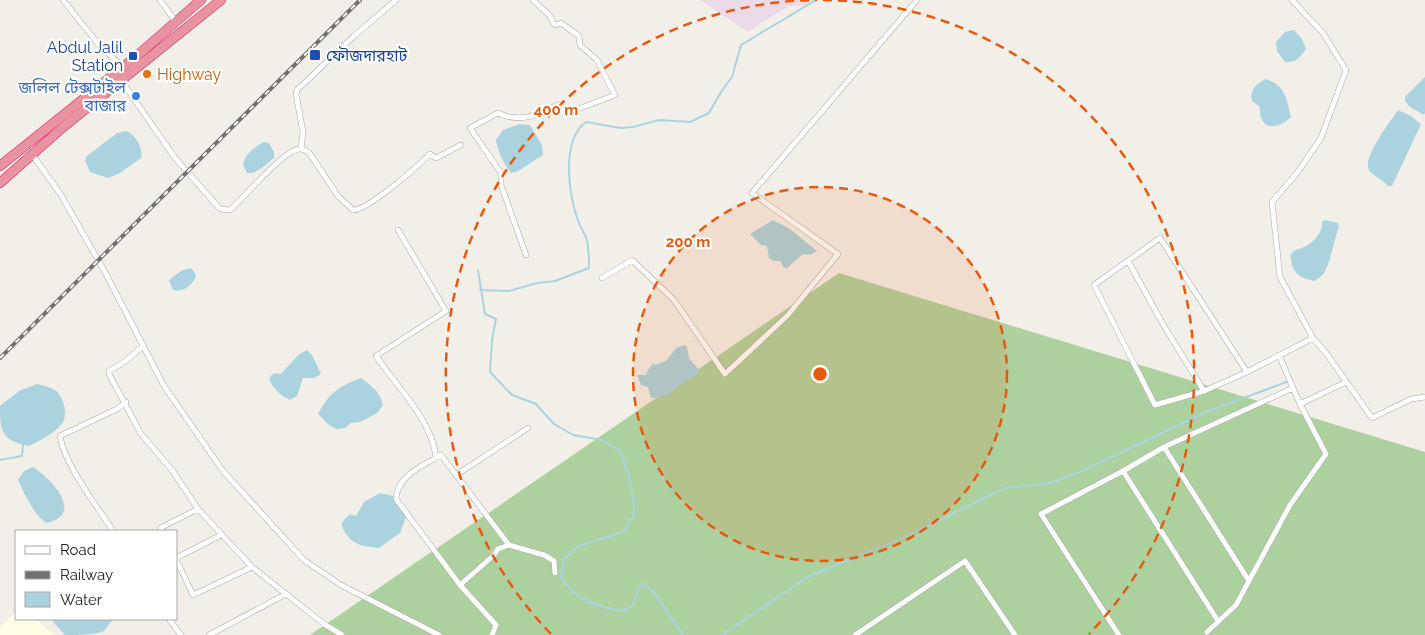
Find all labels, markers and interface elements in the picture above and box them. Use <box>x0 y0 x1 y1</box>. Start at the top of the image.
place label: Abdul Jalil Station <box>47 38 124 75</box>
place label: ফৌজদারহাট <box>326 46 408 65</box>
marker: ফৌজদারহাট <box>308 48 322 62</box>
marker: Abdul Jalil Station <box>127 50 139 62</box>
place label: Highway <box>157 65 222 84</box>
marker: Highway <box>141 68 153 80</box>
place label: জলিল টেক্সটাইল বাজার <box>17 78 126 115</box>
marker: জলিল টেক্সটাইল বাজার <box>130 90 142 102</box>
text: 400 m <box>534 101 578 119</box>
text: 200 m <box>666 233 710 251</box>
centre of rings <box>811 365 829 383</box>
legend <box>15 530 178 620</box>
text: Road <box>60 541 96 559</box>
text: Railway <box>60 566 113 584</box>
text: Water <box>60 591 103 609</box>

